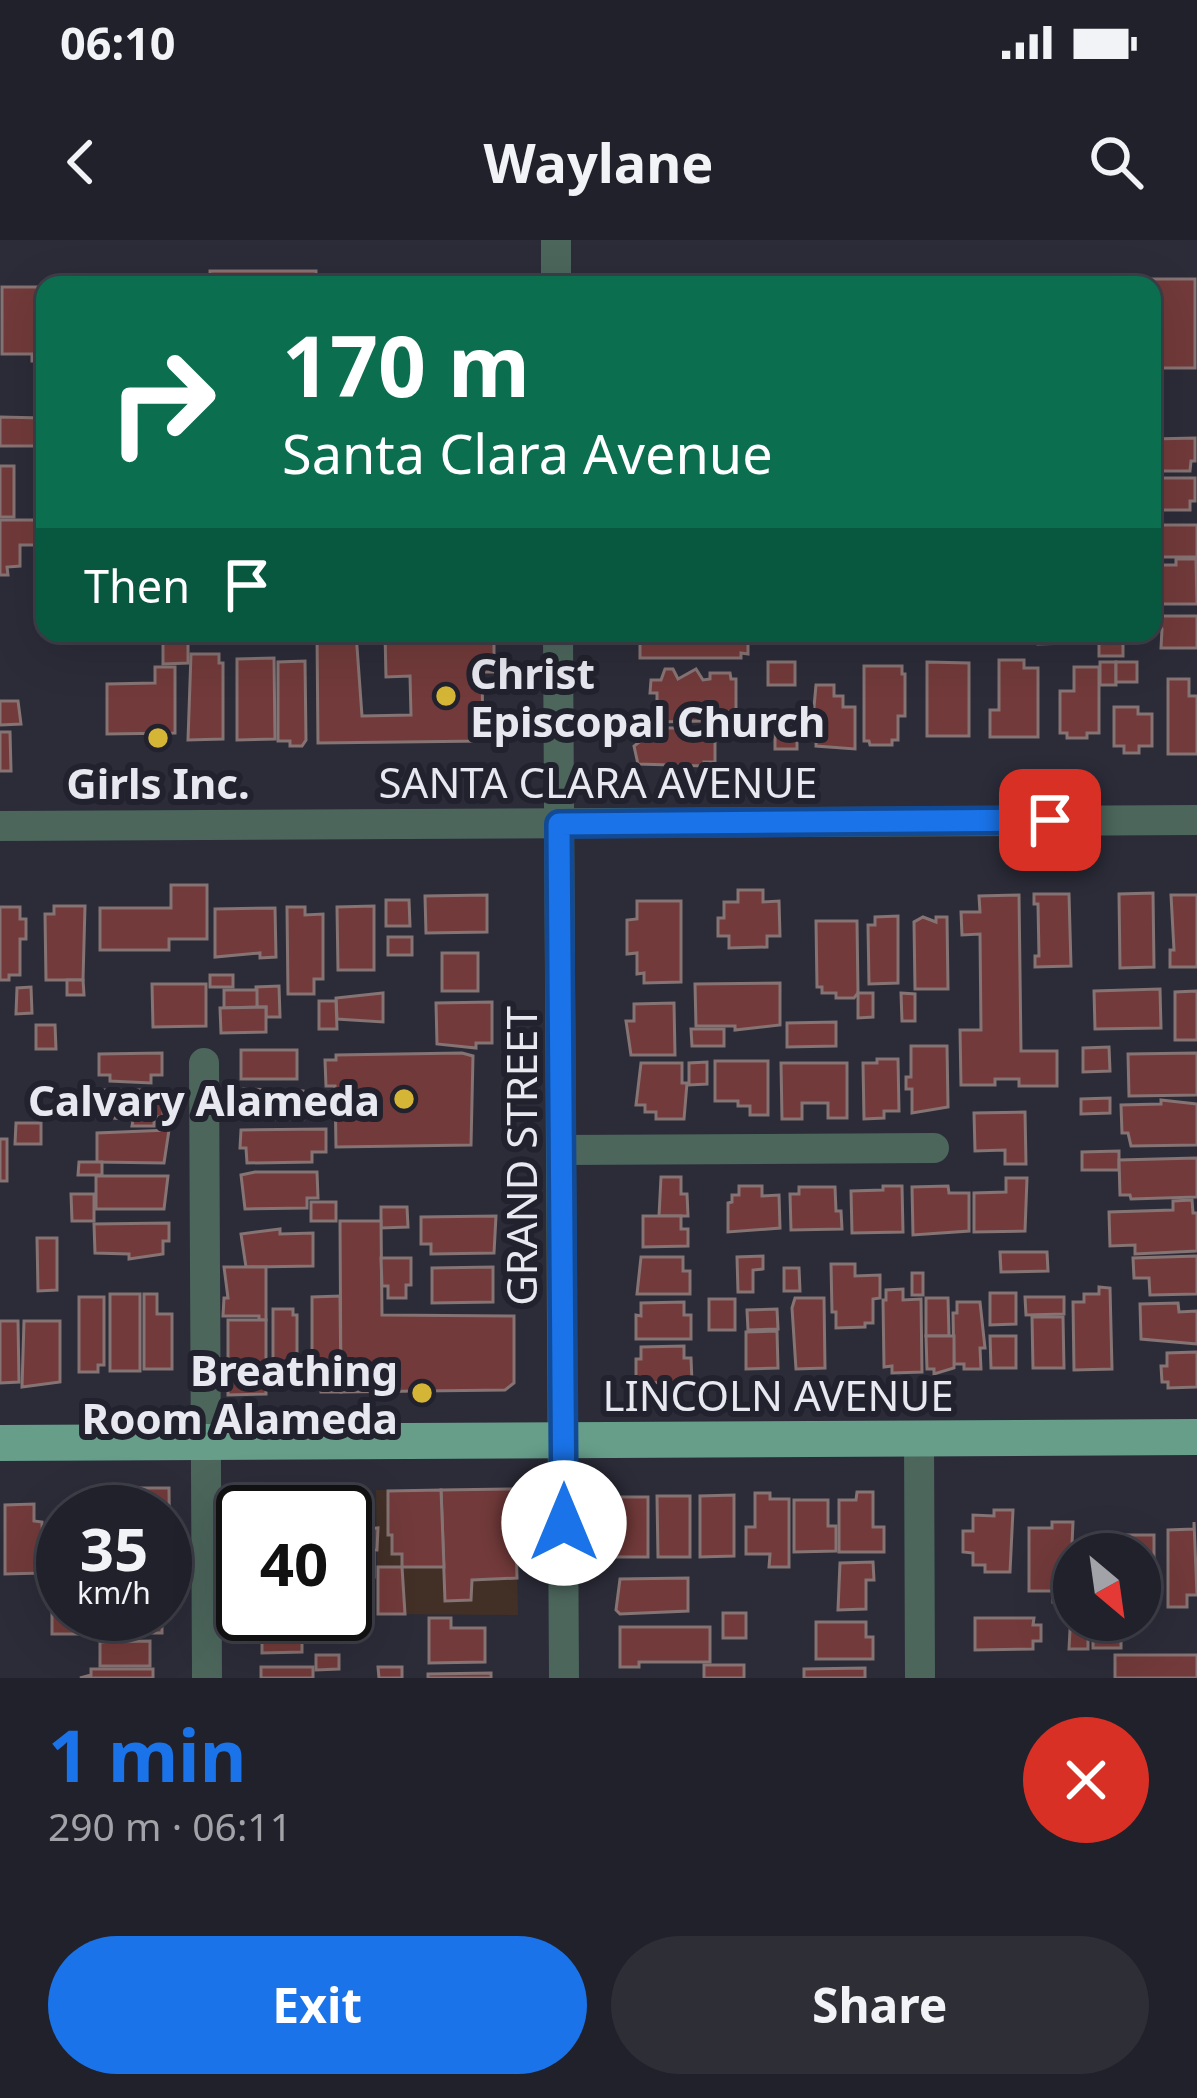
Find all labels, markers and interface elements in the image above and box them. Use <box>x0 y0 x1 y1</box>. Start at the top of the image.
text: 06:10 <box>60 12 176 73</box>
text: Waylane <box>483 125 714 199</box>
icon: back <box>48 129 114 195</box>
icon: search <box>1083 129 1149 195</box>
text: 170 m <box>282 307 530 422</box>
icon: right <box>84 324 240 480</box>
text: Santa Clara Avenue <box>282 416 773 490</box>
icon: arrive <box>214 552 280 618</box>
text: Then <box>84 555 190 616</box>
place label: Christ Episcopal Church <box>470 644 825 749</box>
marker: Christ Episcopal Church <box>433 683 459 709</box>
marker: Girls Inc. <box>145 725 171 751</box>
street label: SANTA CLARA AVENUE <box>379 753 817 810</box>
place label: Girls Inc. <box>66 754 250 811</box>
pin <box>999 769 1101 871</box>
icon: arrive <box>1017 787 1083 853</box>
street label: GRAND STREET <box>492 1006 549 1306</box>
place label: Calvary Alameda <box>28 1071 380 1128</box>
marker: Calvary Alameda <box>391 1086 417 1112</box>
place label: Breathing Room Alameda <box>82 1341 398 1446</box>
street label: LINCOLN AVENUE <box>602 1366 954 1423</box>
marker: Breathing Room Alameda <box>409 1380 435 1406</box>
position arrow <box>501 1460 627 1586</box>
speed limit sign: 40 <box>216 1485 372 1641</box>
text: 35 <box>80 1507 148 1589</box>
north arrow <box>1053 1533 1161 1641</box>
map controls <box>1053 1533 1161 1641</box>
text: km/h <box>77 1572 151 1613</box>
text: 1 min <box>48 1705 246 1803</box>
button: close <box>1023 1717 1149 1843</box>
text: 290 m · 06:11 <box>48 1799 292 1852</box>
button: Exit <box>48 1936 587 2074</box>
button: Share <box>611 1936 1149 2074</box>

